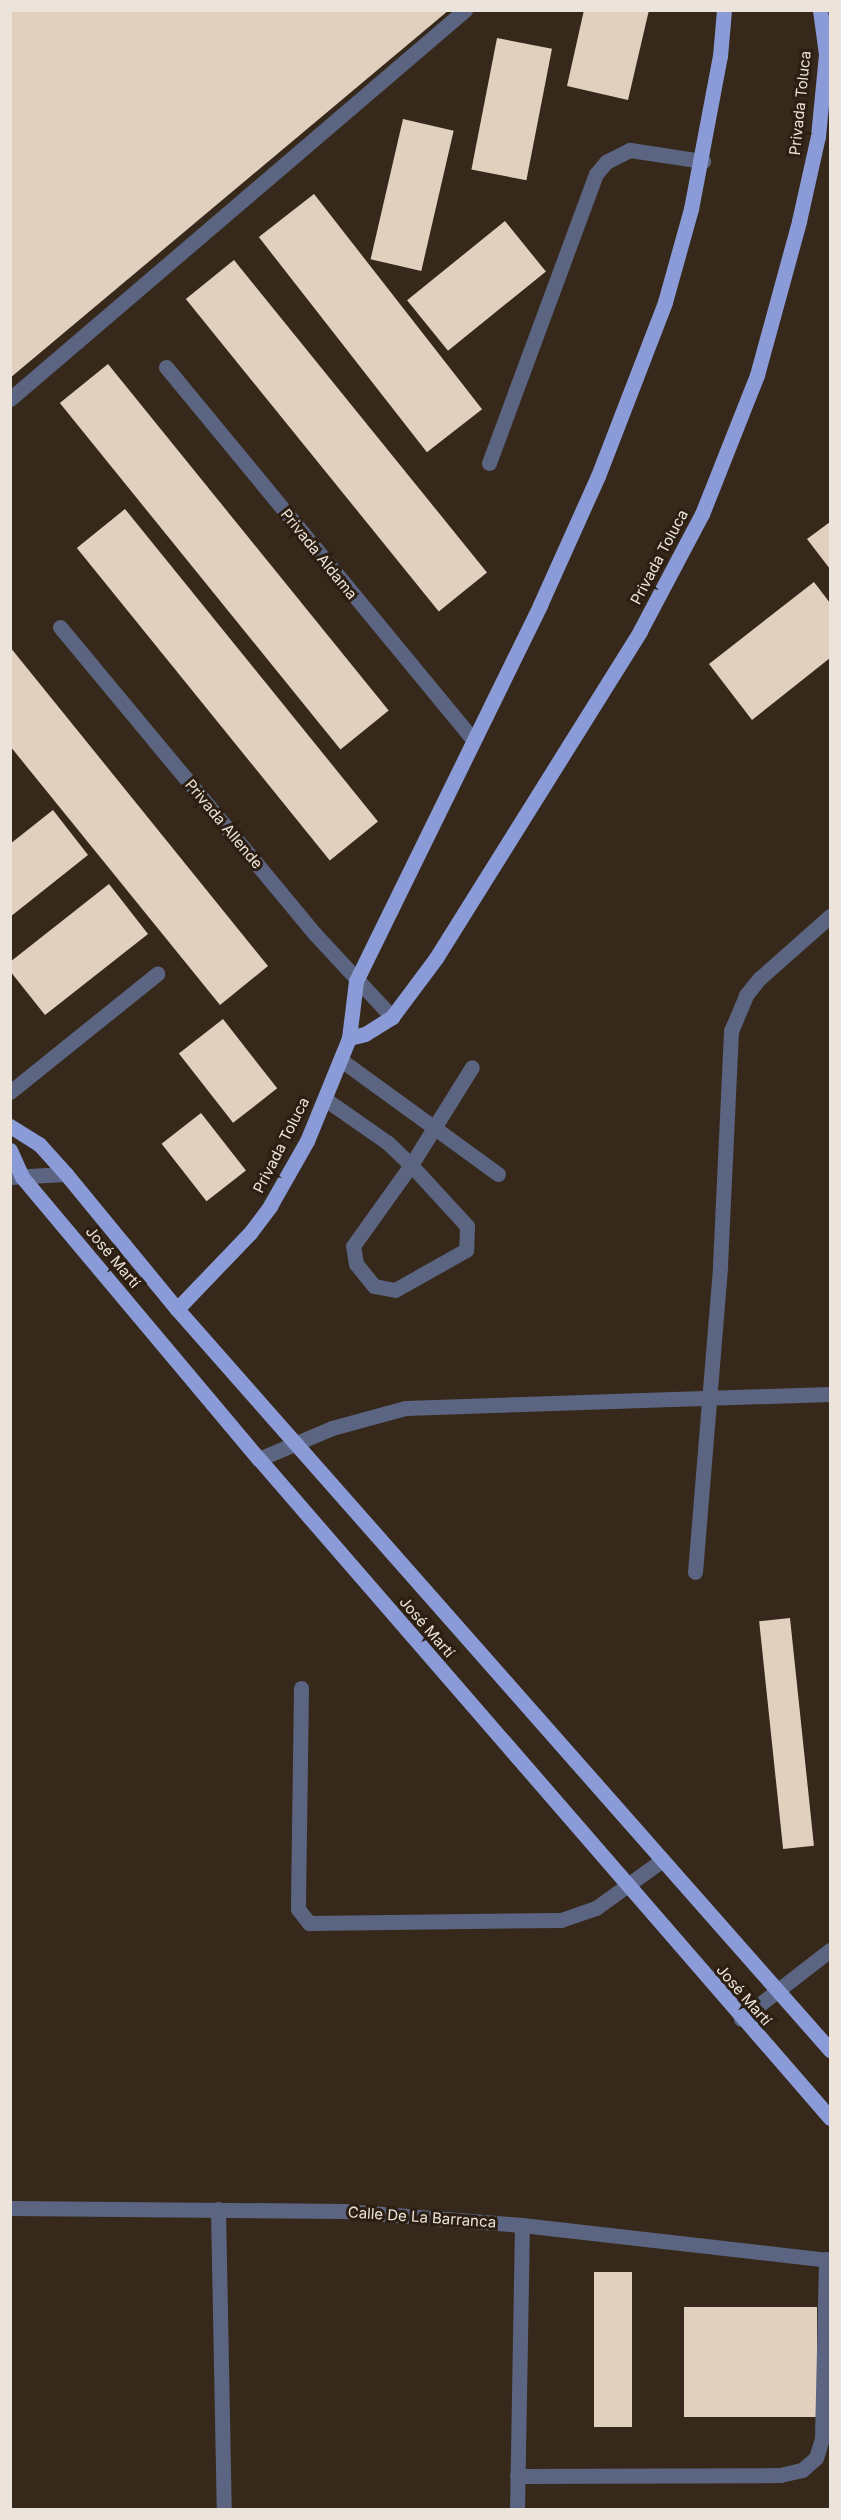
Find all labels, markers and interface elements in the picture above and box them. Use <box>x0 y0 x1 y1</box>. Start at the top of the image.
street label: Privada Toluca <box>786 50 814 156</box>
street label: Privada Aldama <box>277 505 361 603</box>
street label: Privada Toluca <box>626 506 692 608</box>
street label: Privada Allende <box>181 776 267 872</box>
street label: Privada Toluca <box>249 1094 313 1196</box>
street label: José Martí <box>82 1223 144 1291</box>
street label: José Martí <box>396 1593 458 1661</box>
street label: José Martí <box>713 1961 775 2029</box>
street label: Calle De La Barranca <box>347 2203 497 2231</box>

